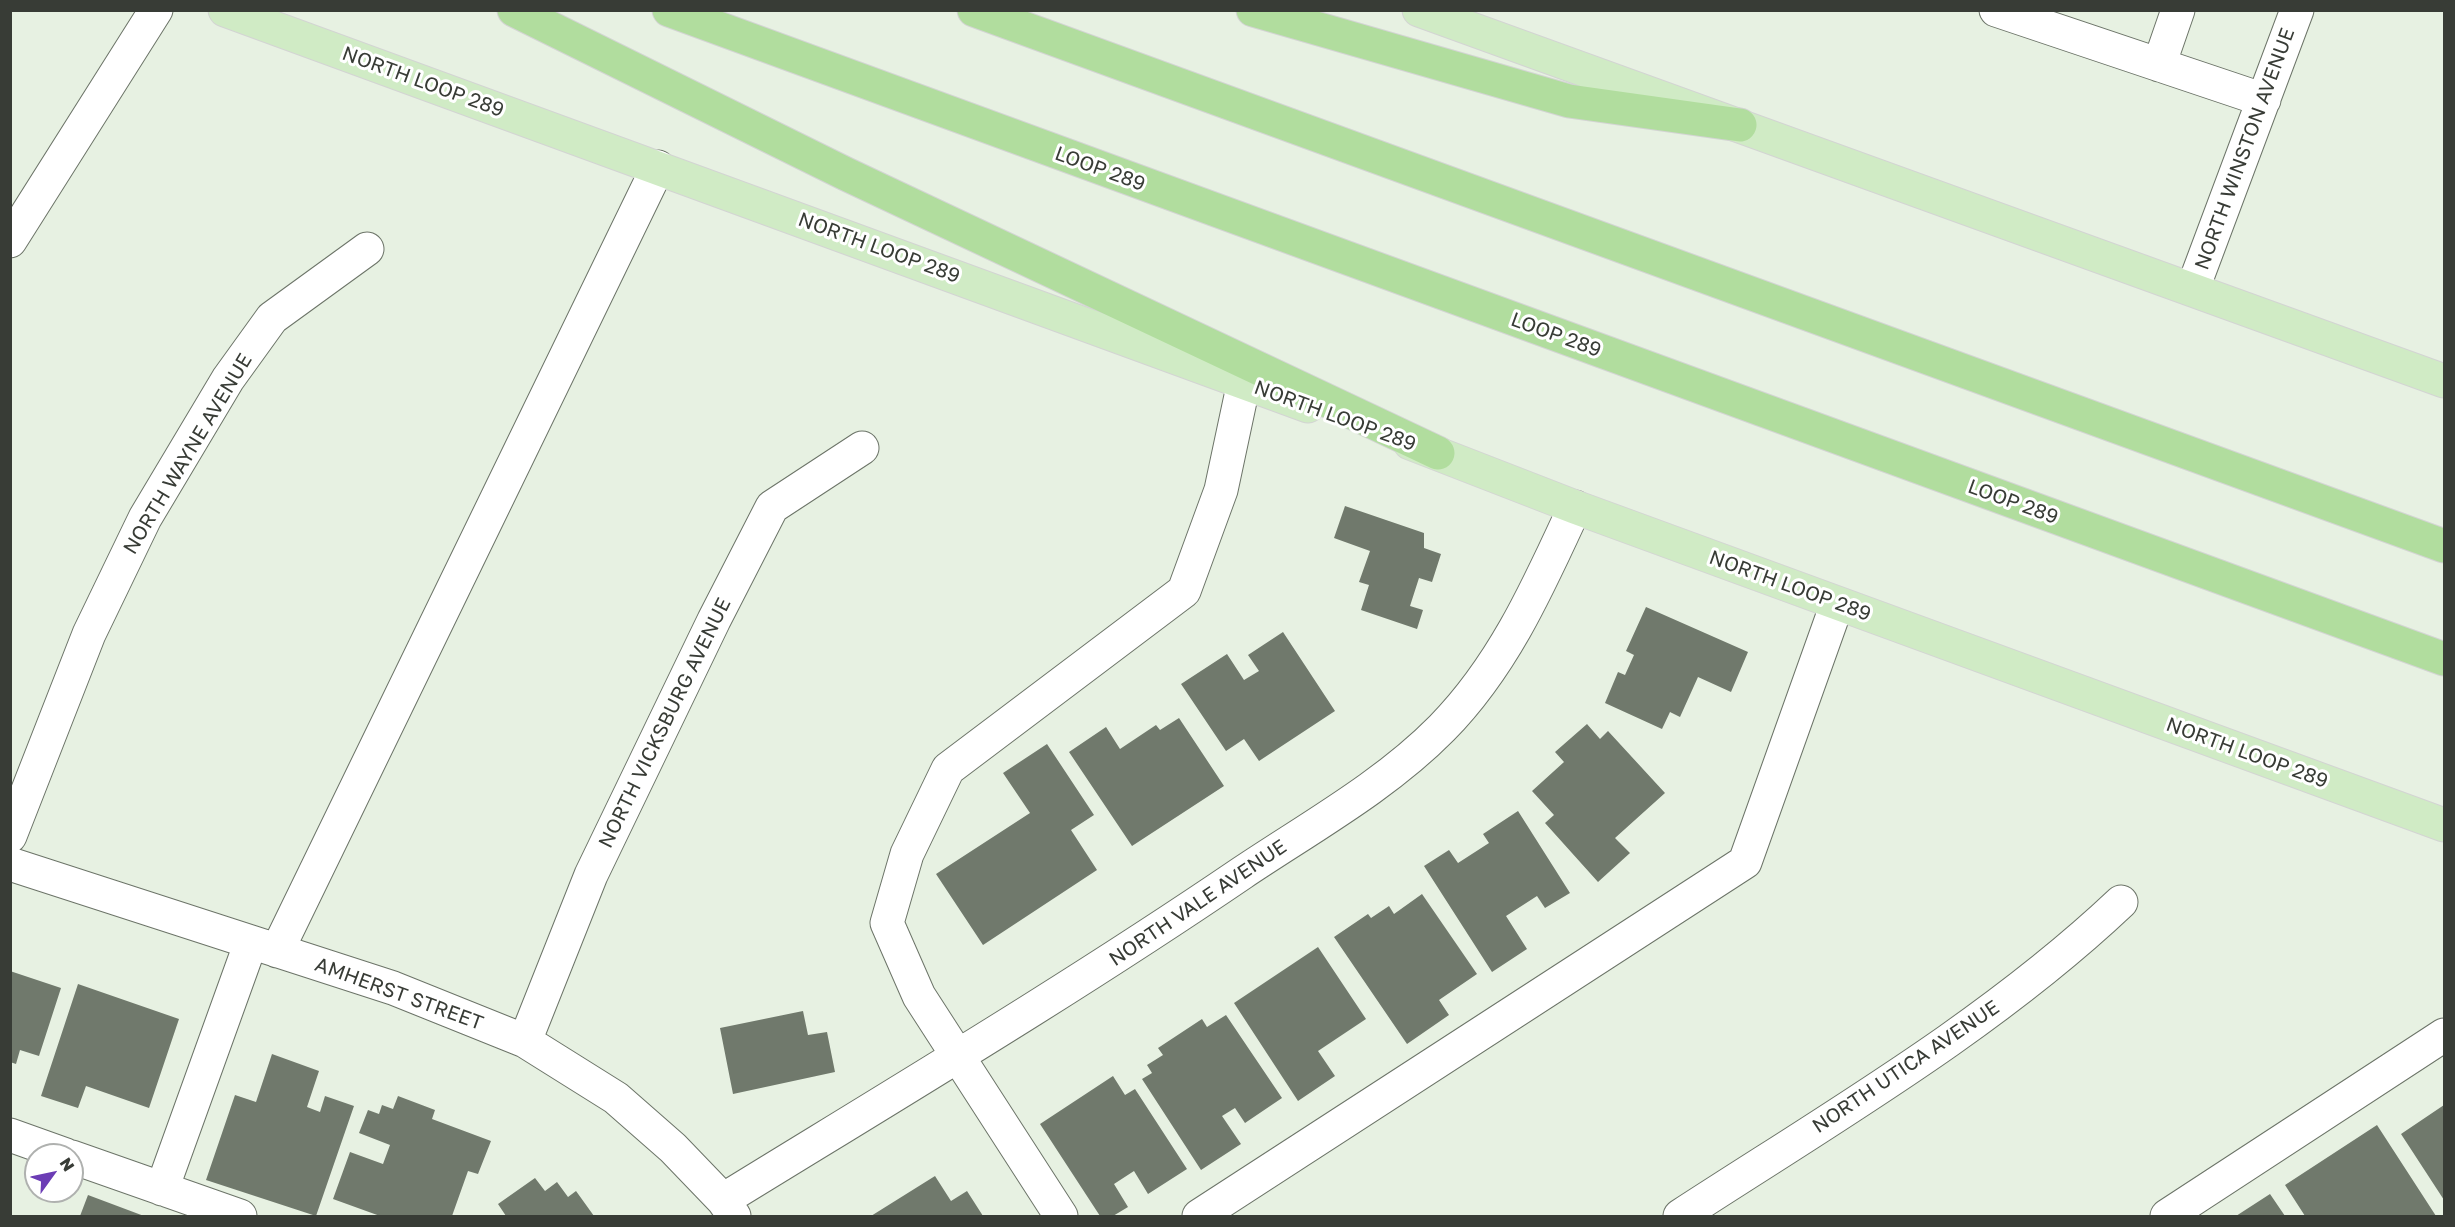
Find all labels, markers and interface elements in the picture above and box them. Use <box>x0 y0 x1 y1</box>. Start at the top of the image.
street label: NORTH WINSTON AVENUE <box>2190 25 2300 273</box>
street label: NORTH LOOP 289 <box>339 42 507 122</box>
street label: LOOP 289 <box>1052 142 1148 196</box>
street label: NORTH LOOP 289 <box>795 208 963 288</box>
street label: LOOP 289 <box>1508 308 1604 362</box>
street label: NORTH WAYNE AVENUE <box>119 349 257 559</box>
street label: NORTH LOOP 289 <box>1251 376 1419 456</box>
street label: LOOP 289 <box>1965 475 2061 529</box>
street label: NORTH LOOP 289 <box>1706 546 1874 626</box>
street label: NORTH VICKSBURG AVENUE <box>594 594 736 852</box>
street label: NORTH LOOP 289 <box>2163 713 2331 793</box>
street label: NORTH VALE AVENUE <box>1105 835 1291 971</box>
street label: AMHERST STREET <box>312 952 486 1036</box>
street label: NORTH UTICA AVENUE <box>1808 996 2004 1138</box>
north arrow <box>24 1143 84 1203</box>
text: N <box>56 1154 79 1175</box>

